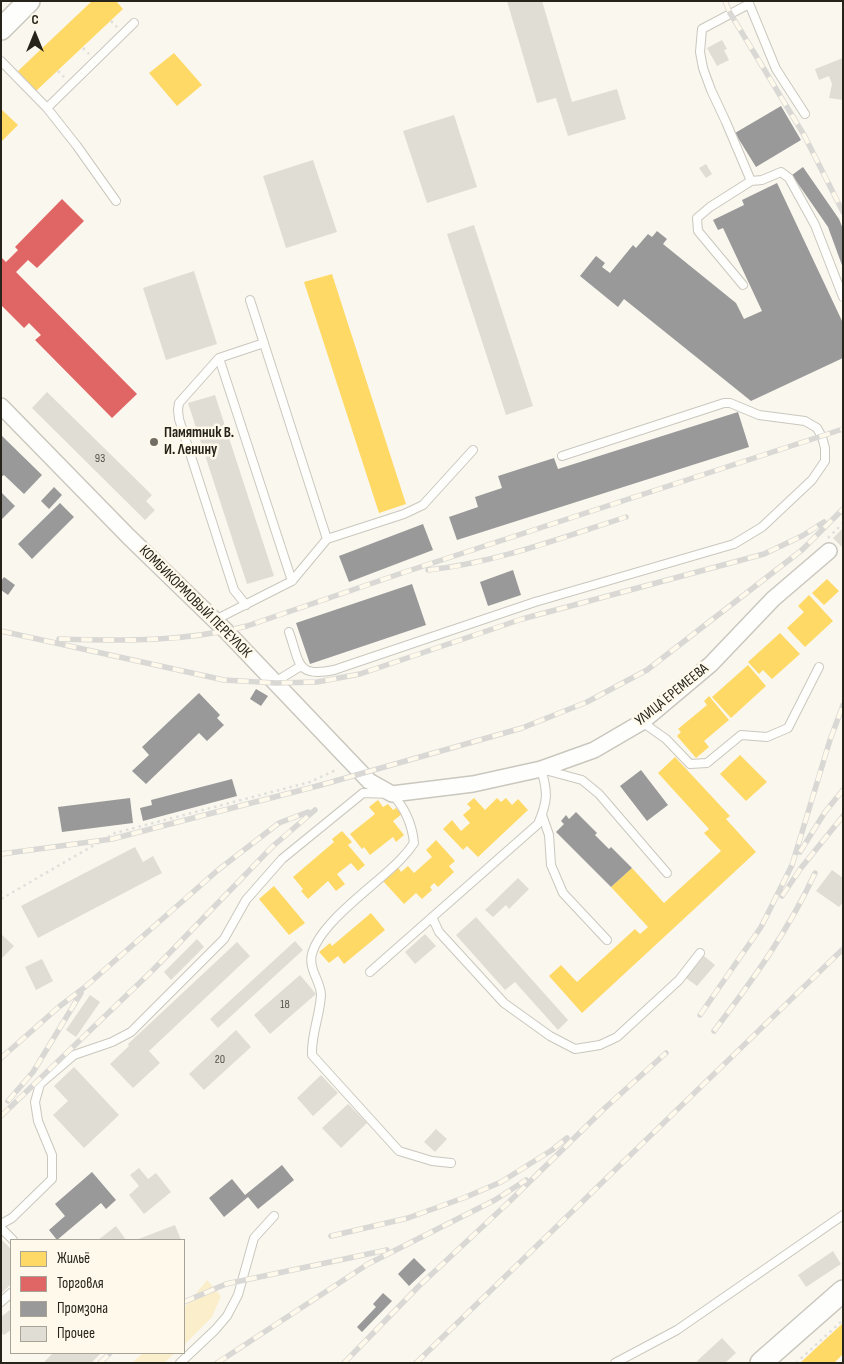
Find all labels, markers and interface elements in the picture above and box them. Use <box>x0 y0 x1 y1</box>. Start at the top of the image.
north arrow <box>10 10 60 60</box>
text: С <box>31 11 39 28</box>
place label: Памятник В. И. Ленину <box>164 424 234 459</box>
marker: Памятник В. И. Ленину <box>148 436 160 448</box>
house number: 93 <box>95 452 105 466</box>
street label: КОМБИКОРМОВЫЙ ПЕРЕУЛОК <box>135 542 255 662</box>
street label: УЛИЦА ЕРЕМЕЕВА <box>632 660 712 730</box>
house number: 18 <box>280 998 290 1012</box>
house number: 20 <box>215 1053 225 1067</box>
legend <box>10 1239 185 1354</box>
text: Жильё <box>57 1249 90 1268</box>
text: Торговля <box>57 1274 104 1293</box>
text: Промзона <box>57 1299 108 1318</box>
text: Прочее <box>57 1324 95 1343</box>

